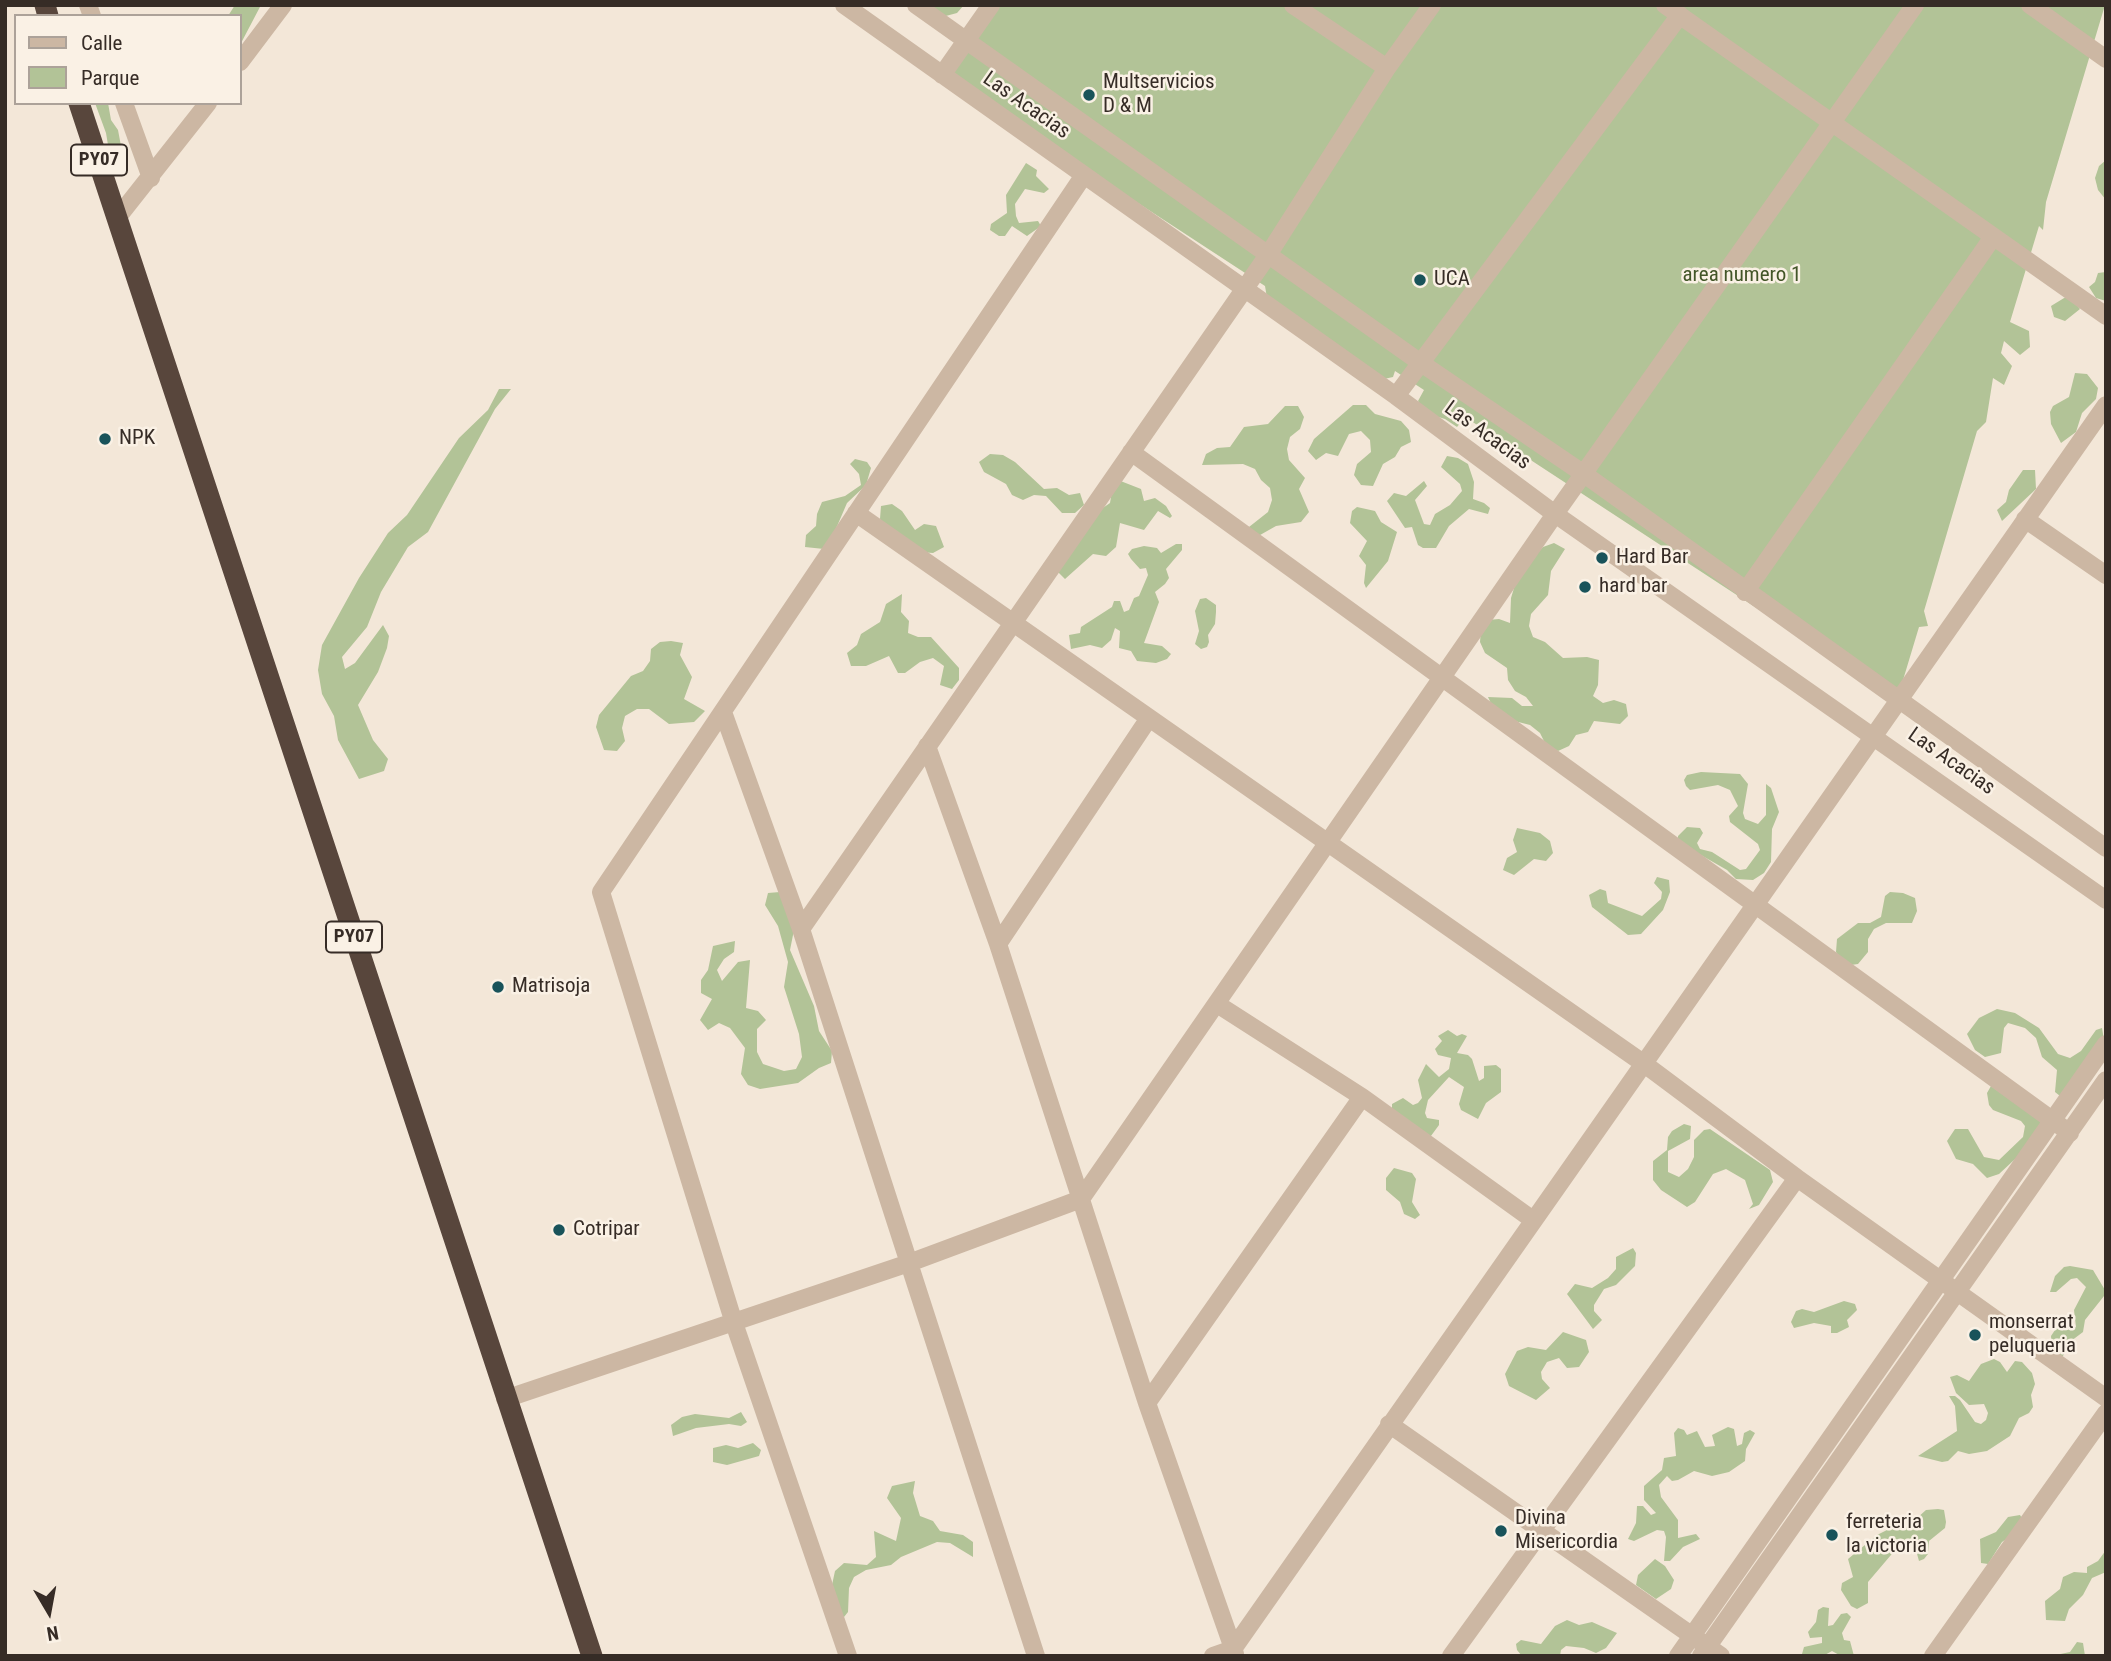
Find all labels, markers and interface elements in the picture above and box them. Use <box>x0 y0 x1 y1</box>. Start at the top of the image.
legend <box>14 14 242 105</box>
text: Calle <box>81 31 122 55</box>
text: Parque <box>81 66 139 90</box>
street label: Las Acacias <box>978 67 1074 145</box>
place label: Multservicios D & M <box>1103 70 1214 120</box>
marker: Multservicios D & M <box>1081 87 1097 103</box>
road number: PY07 <box>71 144 127 176</box>
park label: area numero 1 <box>1683 263 1801 289</box>
place label: UCA <box>1434 267 1470 293</box>
marker: UCA <box>1412 272 1428 288</box>
street label: Las Acacias <box>1439 396 1535 476</box>
place label: NPK <box>119 426 155 452</box>
marker: NPK <box>97 431 113 447</box>
place label: Hard Bar <box>1616 545 1688 571</box>
marker: Hard Bar <box>1594 550 1610 566</box>
place label: hard bar <box>1599 574 1667 600</box>
marker: hard bar <box>1577 579 1593 595</box>
street label: Las Acacias <box>1903 723 1999 801</box>
road number: PY07 <box>326 922 382 953</box>
place label: Matrisoja <box>512 974 590 1000</box>
marker: Matrisoja <box>490 979 506 995</box>
place label: Cotripar <box>573 1217 640 1243</box>
marker: Cotripar <box>551 1222 567 1238</box>
place label: monserrat peluqueria <box>1989 1310 2076 1360</box>
marker: monserrat peluqueria <box>1967 1327 1983 1343</box>
place label: Divina Misericordia <box>1515 1506 1618 1556</box>
place label: ferreteria la victoria <box>1846 1510 1927 1560</box>
marker: Divina Misericordia <box>1493 1523 1509 1539</box>
marker: ferreteria la victoria <box>1824 1527 1840 1543</box>
north arrow <box>14 1577 84 1647</box>
text: N <box>45 1621 60 1646</box>

